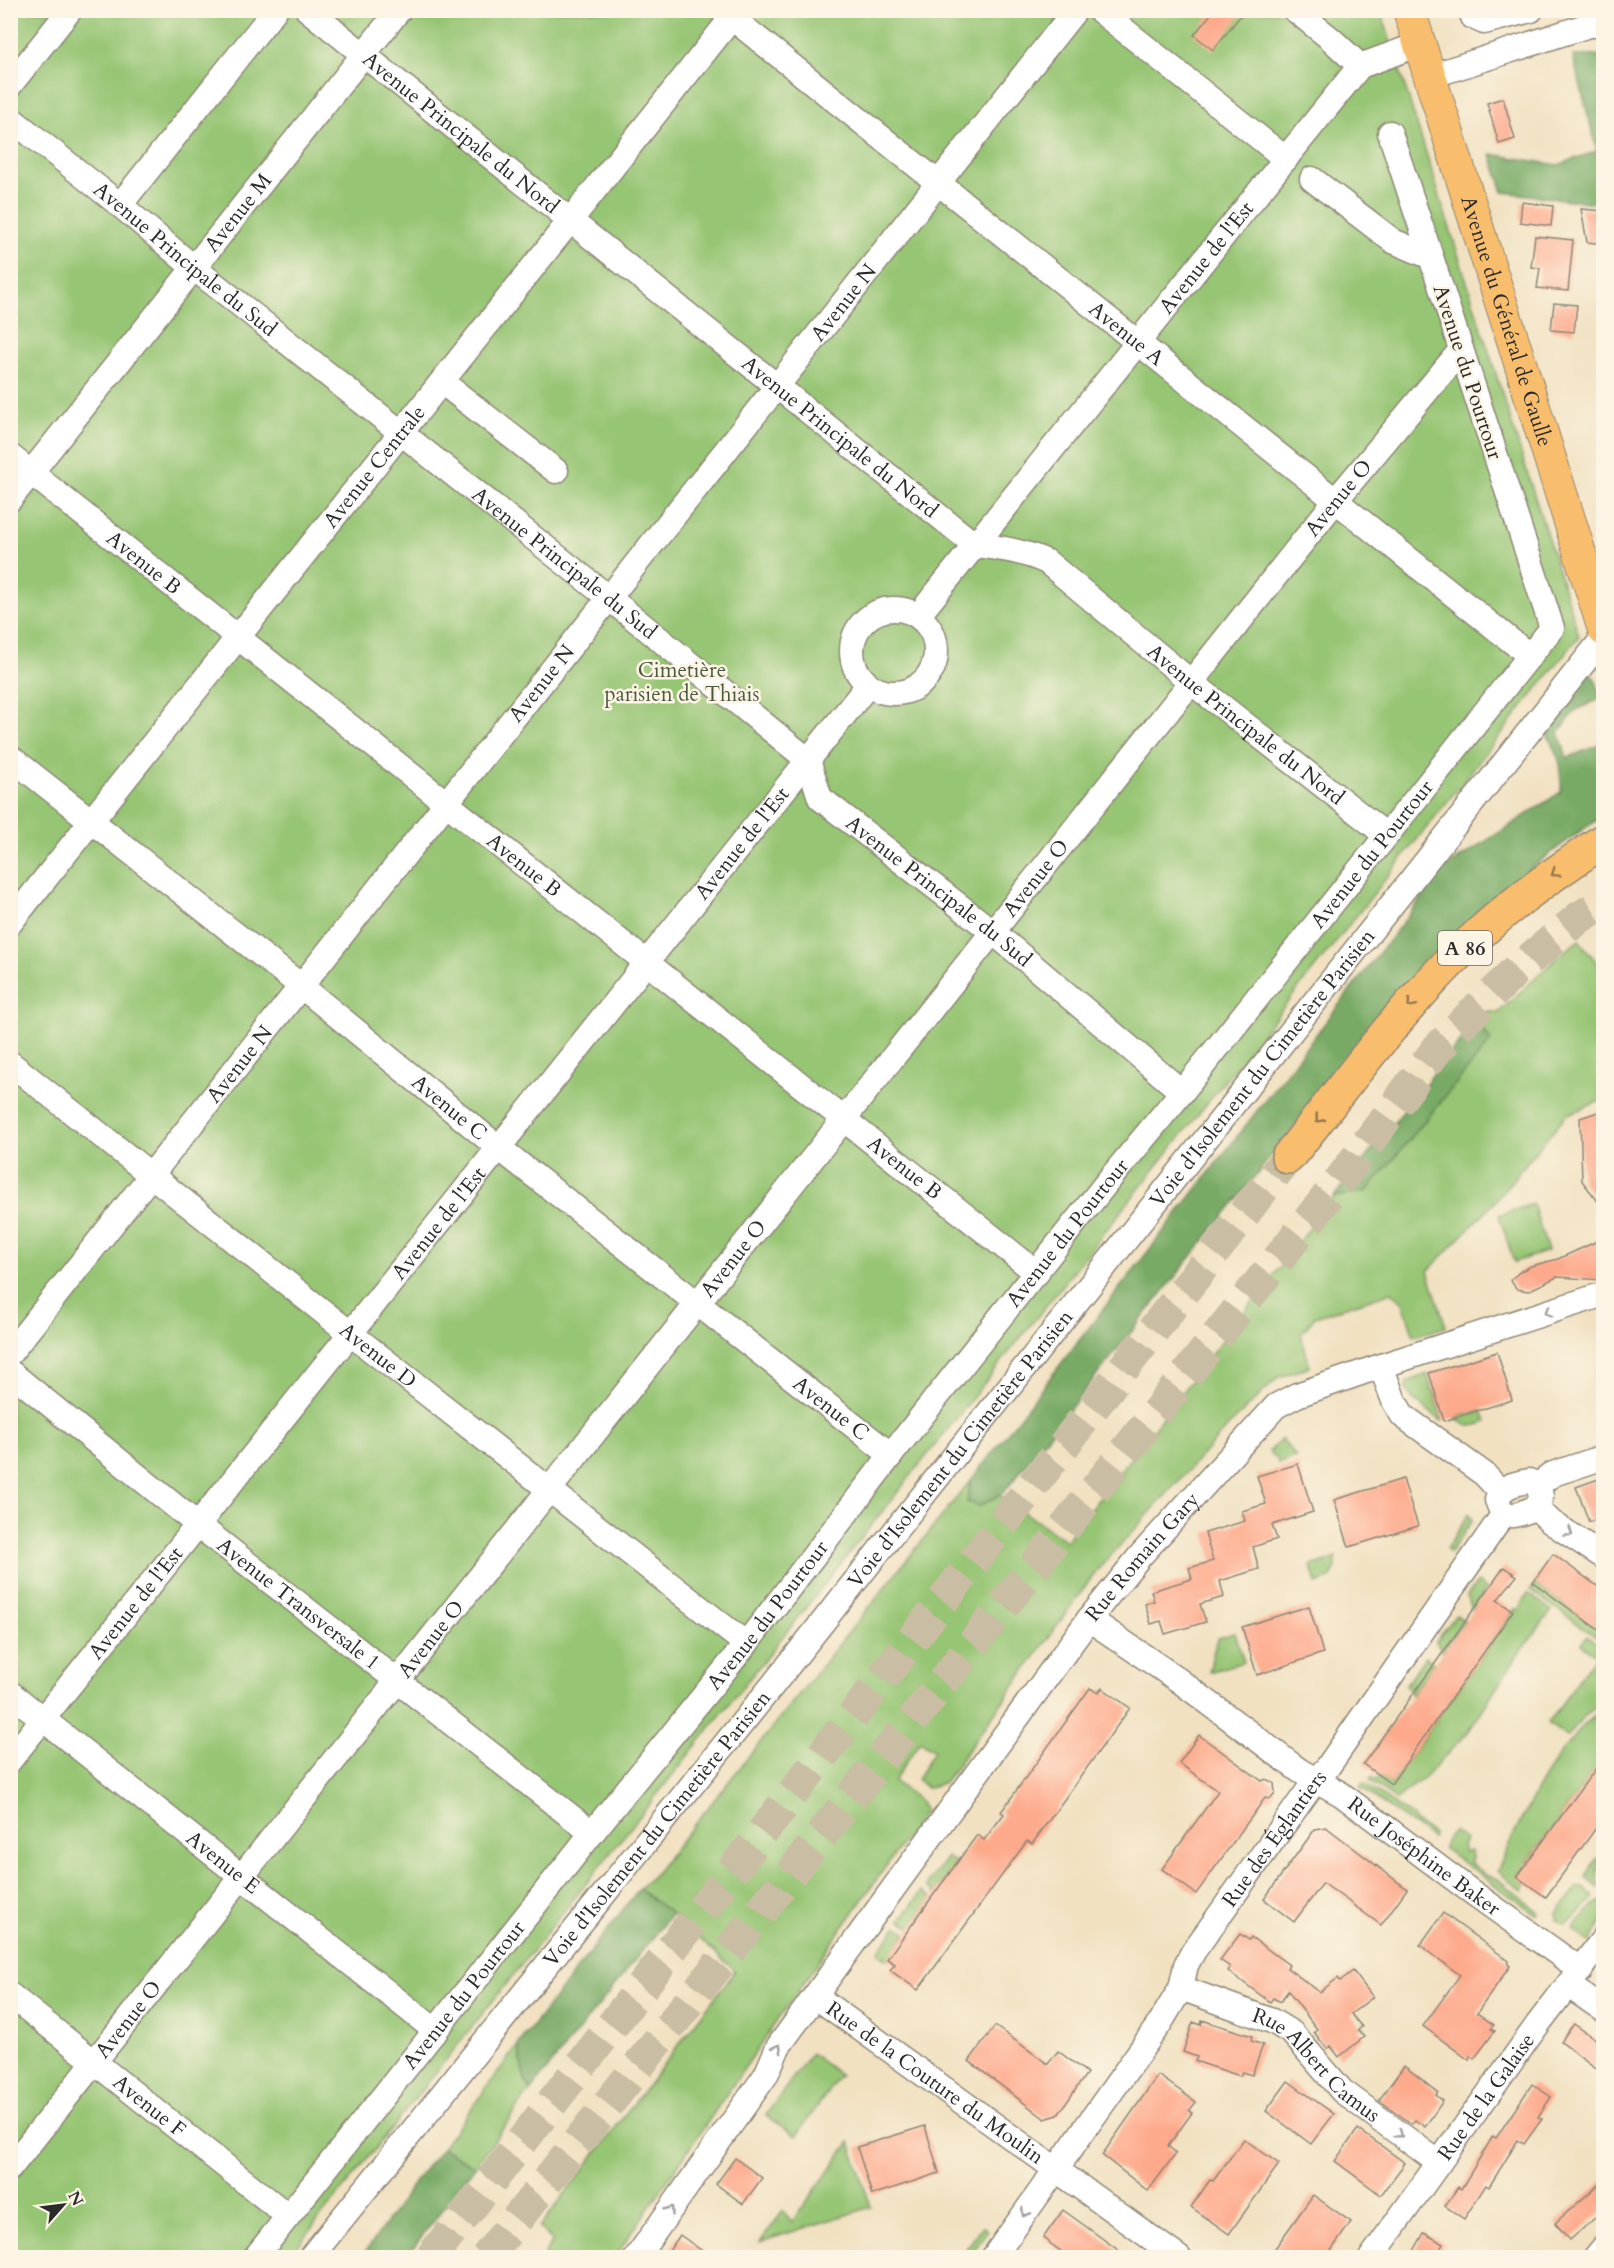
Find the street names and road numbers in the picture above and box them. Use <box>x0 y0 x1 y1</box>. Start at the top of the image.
street label: Avenue Principale du Nord <box>356 45 565 221</box>
street label: Avenue M <box>198 167 279 259</box>
street label: Avenue Principale du Sud <box>87 175 283 343</box>
street label: Avenue du Général de Gaulle <box>1453 192 1559 450</box>
street label: Avenue de l'Est <box>1152 195 1261 320</box>
street label: Avenue N <box>804 258 884 348</box>
street label: Avenue du Pourtour <box>1426 281 1510 464</box>
street label: Avenue A <box>1083 295 1170 373</box>
street label: Avenue Principale du Nord <box>735 349 944 525</box>
street label: Avenue Centrale <box>317 399 432 534</box>
street label: Avenue O <box>1298 453 1379 543</box>
street label: Avenue Principale du Sud <box>465 480 663 646</box>
street label: Avenue B <box>100 524 187 602</box>
street label: Avenue Principale du Nord <box>1141 637 1350 812</box>
street label: Avenue N <box>502 638 582 728</box>
street label: Avenue du Pourtour <box>1304 774 1441 935</box>
street label: Avenue de l'Est <box>688 781 796 906</box>
street label: Avenue Principale du Sud <box>839 809 1038 974</box>
street label: Avenue B <box>480 827 567 904</box>
street label: Avenue O <box>996 833 1076 923</box>
street label: Voie d'Isolement du Cimetière Parisien <box>1143 923 1382 1214</box>
road number: A 86 <box>1438 931 1492 965</box>
street label: Avenue N <box>200 1019 280 1109</box>
street label: Avenue C <box>405 1068 493 1147</box>
street label: Avenue B <box>861 1129 948 1207</box>
street label: Avenue du Pourtour <box>999 1152 1136 1313</box>
street label: Avenue de l'Est <box>385 1161 493 1286</box>
street label: Avenue O <box>694 1214 773 1304</box>
street label: Voie d'Isolement du Cimetière Parisien <box>841 1304 1080 1594</box>
street label: Avenue D <box>333 1316 422 1395</box>
street label: Avenue C <box>787 1369 875 1448</box>
street label: Rue Romain Gary <box>1079 1486 1206 1628</box>
street label: Avenue Transversale 1 <box>210 1531 386 1677</box>
street label: Avenue du Pourtour <box>700 1534 835 1696</box>
street label: Avenue de l'Est <box>82 1540 190 1666</box>
street label: Avenue O <box>391 1594 471 1684</box>
street label: Voie d'Isolement du Cimetière Parisien <box>537 1684 778 1973</box>
street label: Rue des Églantiers <box>1215 1764 1333 1913</box>
street label: Rue Joséphine Baker <box>1342 1790 1507 1923</box>
street label: Avenue E <box>180 1824 266 1901</box>
street label: Avenue du Pourtour <box>396 1914 532 2075</box>
street label: Avenue O <box>89 1975 169 2065</box>
street label: Rue de la Couture du Moulin <box>820 1995 1050 2171</box>
street label: Rue Albert Camus <box>1248 2001 1386 2129</box>
street label: Rue de la Galaise <box>1431 2028 1542 2167</box>
street label: Avenue F <box>106 2068 192 2144</box>

